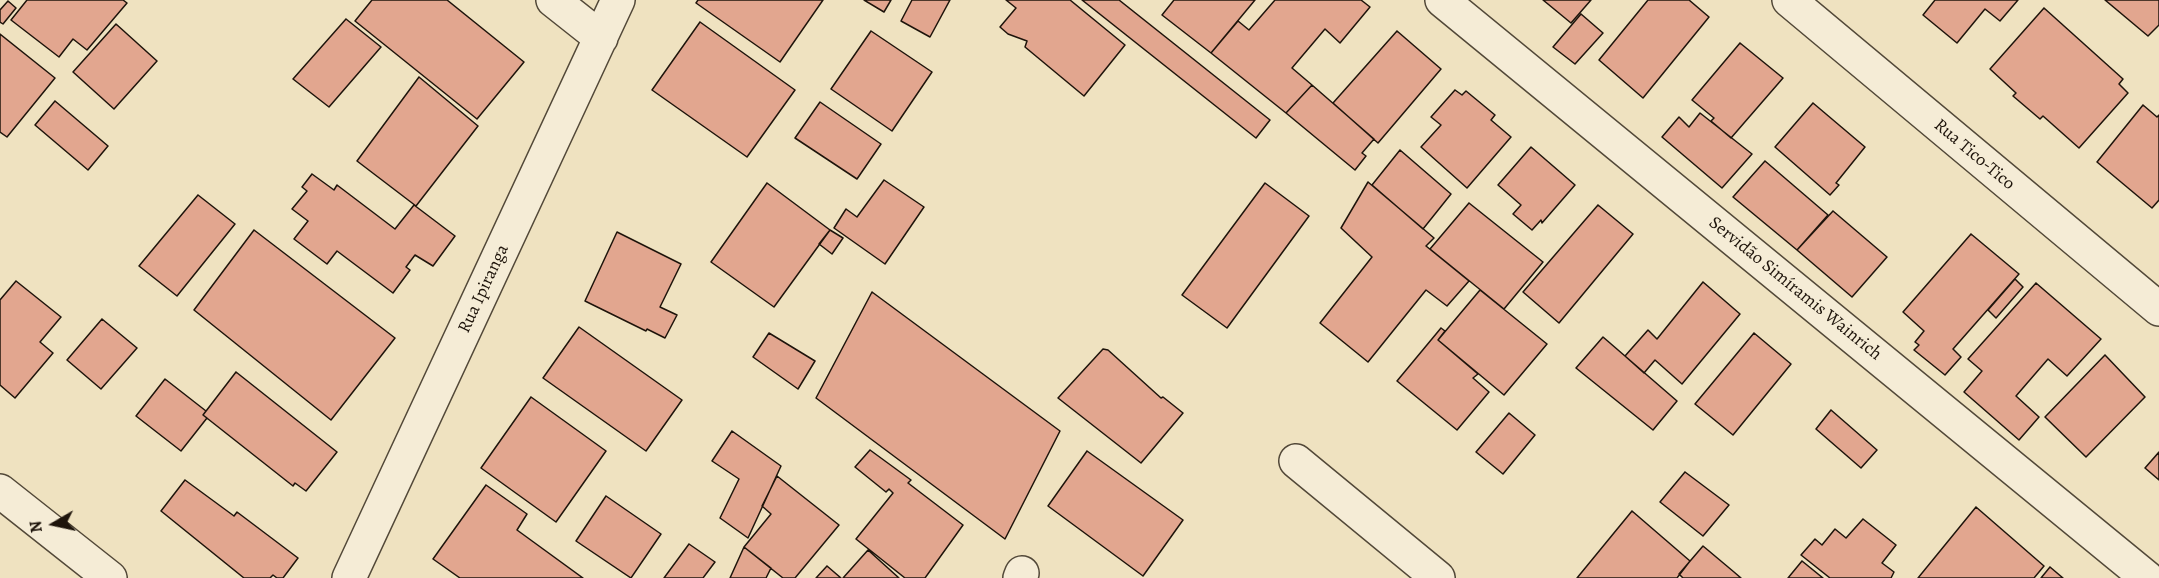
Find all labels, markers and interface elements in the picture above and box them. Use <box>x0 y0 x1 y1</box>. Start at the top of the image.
street label: Rua Tico-Tico <box>1929 115 2019 195</box>
street label: Servidão Simíramis Wainrich <box>1704 213 1886 365</box>
street label: Rua Ipiranga <box>454 241 514 337</box>
north arrow <box>24 494 84 554</box>
text: N <box>24 519 48 534</box>

